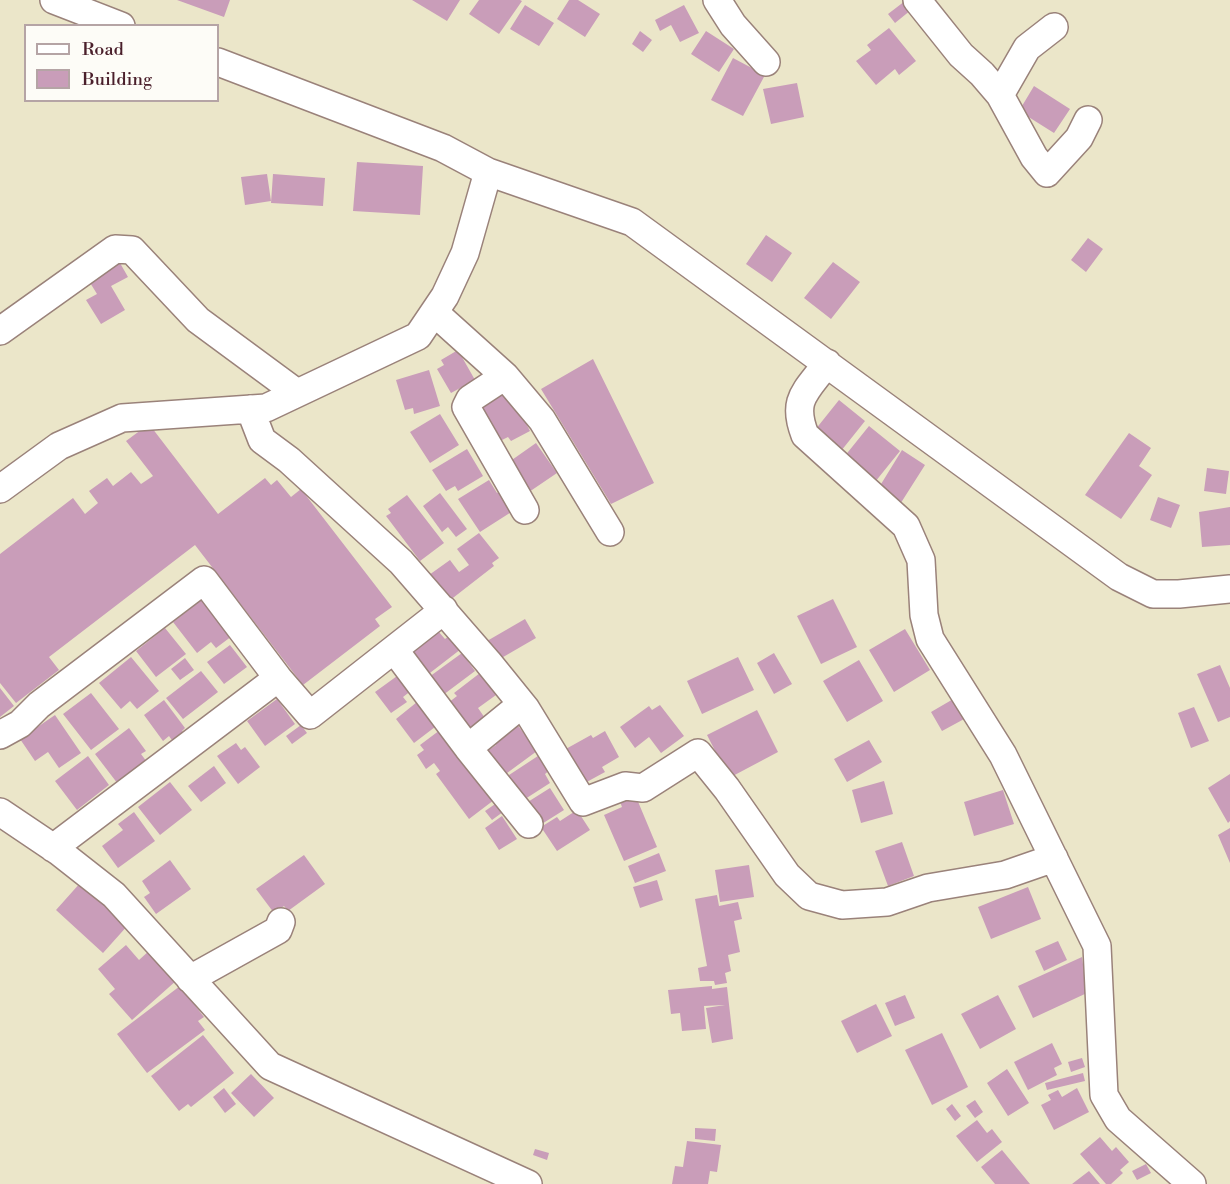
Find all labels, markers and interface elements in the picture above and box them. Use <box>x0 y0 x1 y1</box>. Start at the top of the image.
legend <box>24 24 219 102</box>
text: Road <box>82 38 124 61</box>
text: Building <box>82 68 152 91</box>

